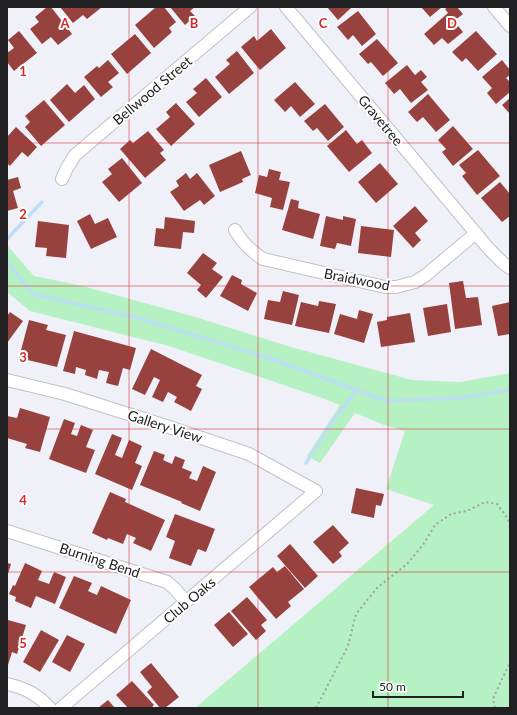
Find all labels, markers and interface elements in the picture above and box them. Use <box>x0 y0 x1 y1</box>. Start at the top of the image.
text: A <box>59 15 70 31</box>
text: B <box>190 15 199 31</box>
text: C <box>319 15 328 31</box>
text: D <box>447 15 457 31</box>
street label: Bellwood Street <box>109 52 195 128</box>
text: 1 <box>19 63 27 79</box>
street label: Gravetree <box>355 91 407 149</box>
text: 2 <box>19 206 27 222</box>
street label: Braidwood <box>323 264 391 294</box>
text: 3 <box>19 349 27 365</box>
street label: Gallery View <box>126 406 204 446</box>
text: 4 <box>19 492 27 508</box>
street label: Burning Bend <box>58 539 142 581</box>
street label: Club Oaks <box>159 573 219 627</box>
text: 5 <box>19 635 27 651</box>
scale bar <box>373 673 463 699</box>
text: 50 m <box>379 679 406 694</box>

